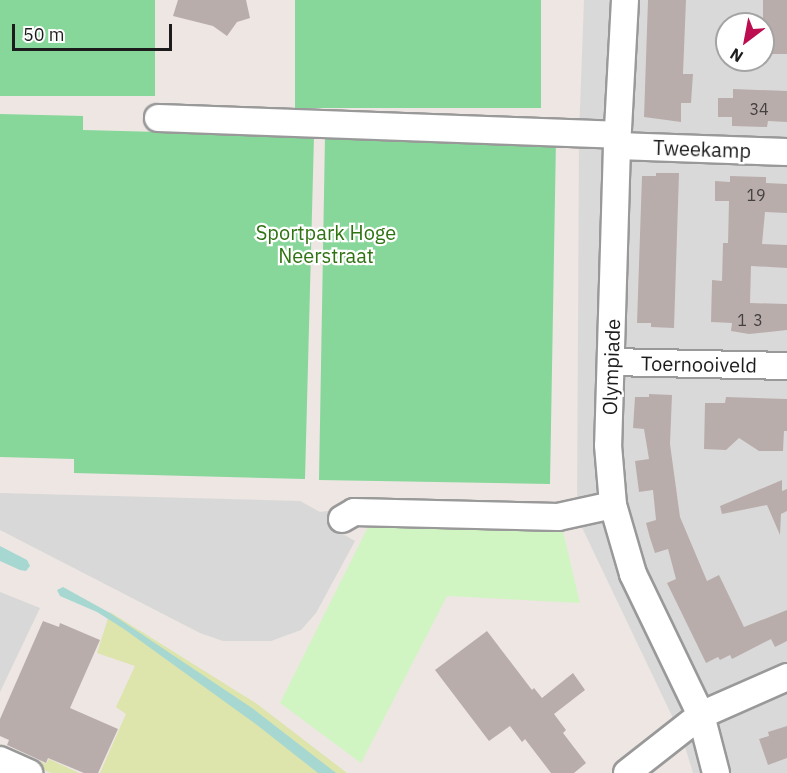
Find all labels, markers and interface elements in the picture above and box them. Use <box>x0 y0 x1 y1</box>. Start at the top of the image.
scale bar <box>15 12 176 50</box>
north arrow <box>715 12 775 72</box>
text: 50 m <box>23 23 65 46</box>
text: N <box>726 44 747 67</box>
house number: 34 <box>749 99 769 119</box>
street label: Tweekamp <box>653 135 751 163</box>
house number: 19 <box>746 185 766 205</box>
park label: Sportpark Hoge Neerstraat <box>256 221 396 268</box>
house number: 1 <box>737 310 747 330</box>
house number: 3 <box>753 310 763 330</box>
street label: Olympiade <box>597 318 625 416</box>
street label: Toernooiveld <box>641 351 757 377</box>

